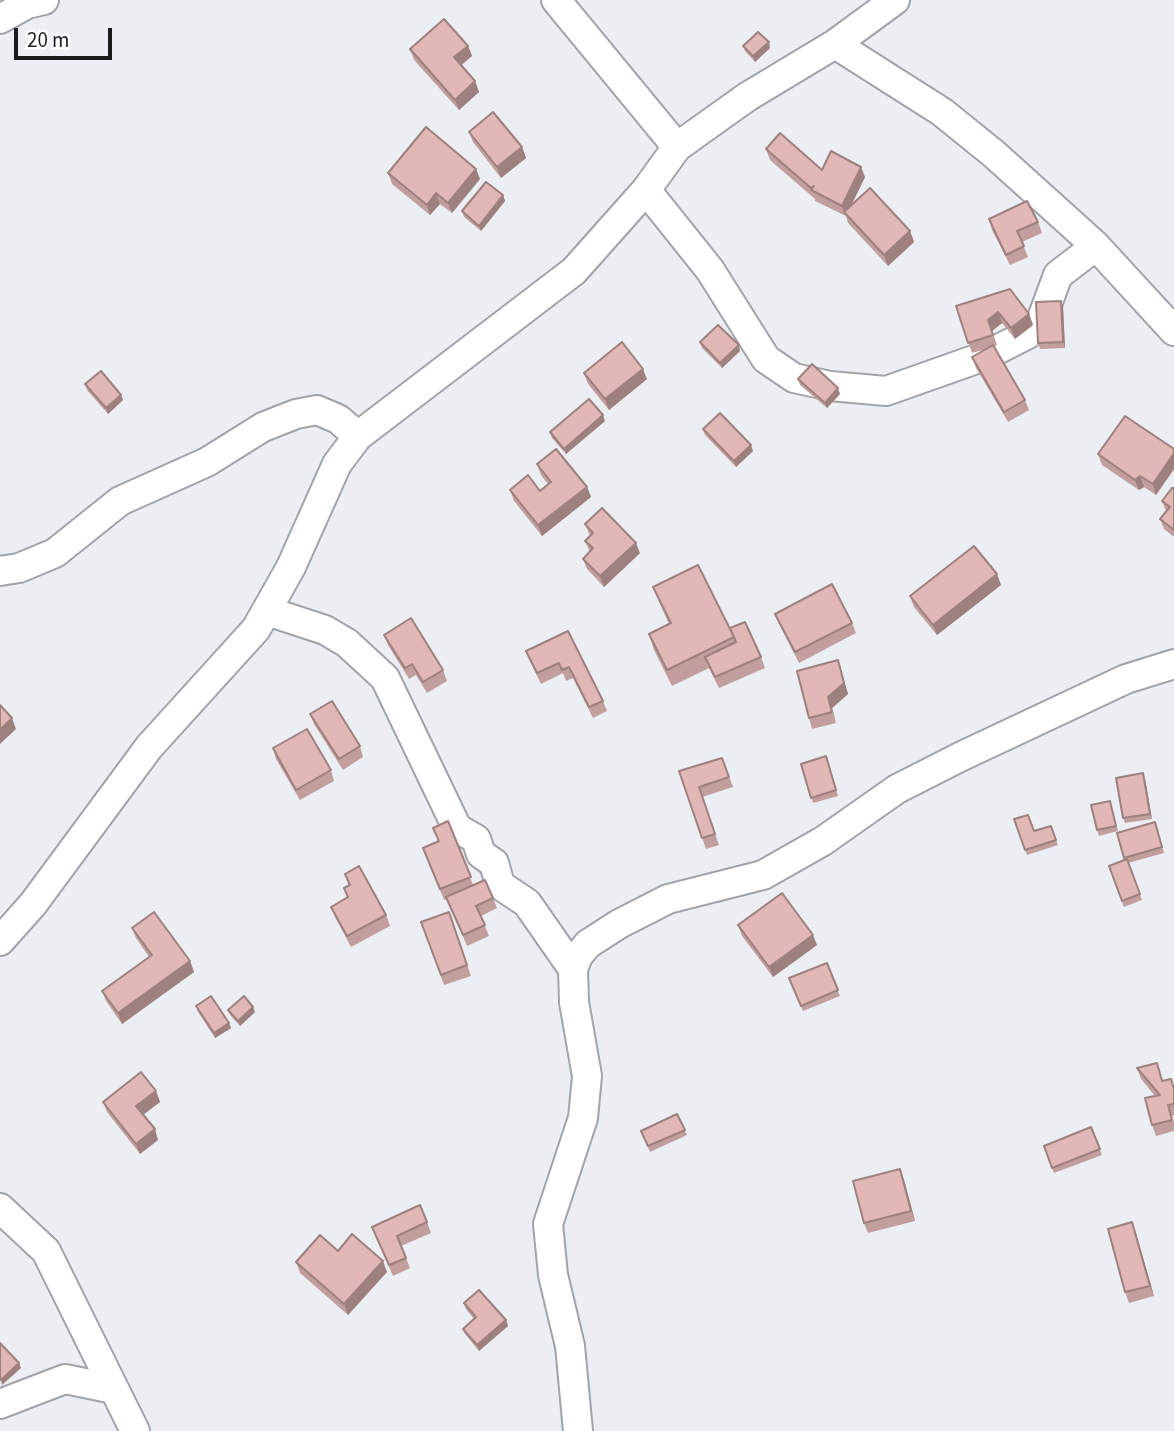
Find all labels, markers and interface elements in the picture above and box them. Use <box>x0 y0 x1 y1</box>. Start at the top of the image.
scale bar <box>18 14 116 58</box>
text: 20 m <box>27 25 69 55</box>

